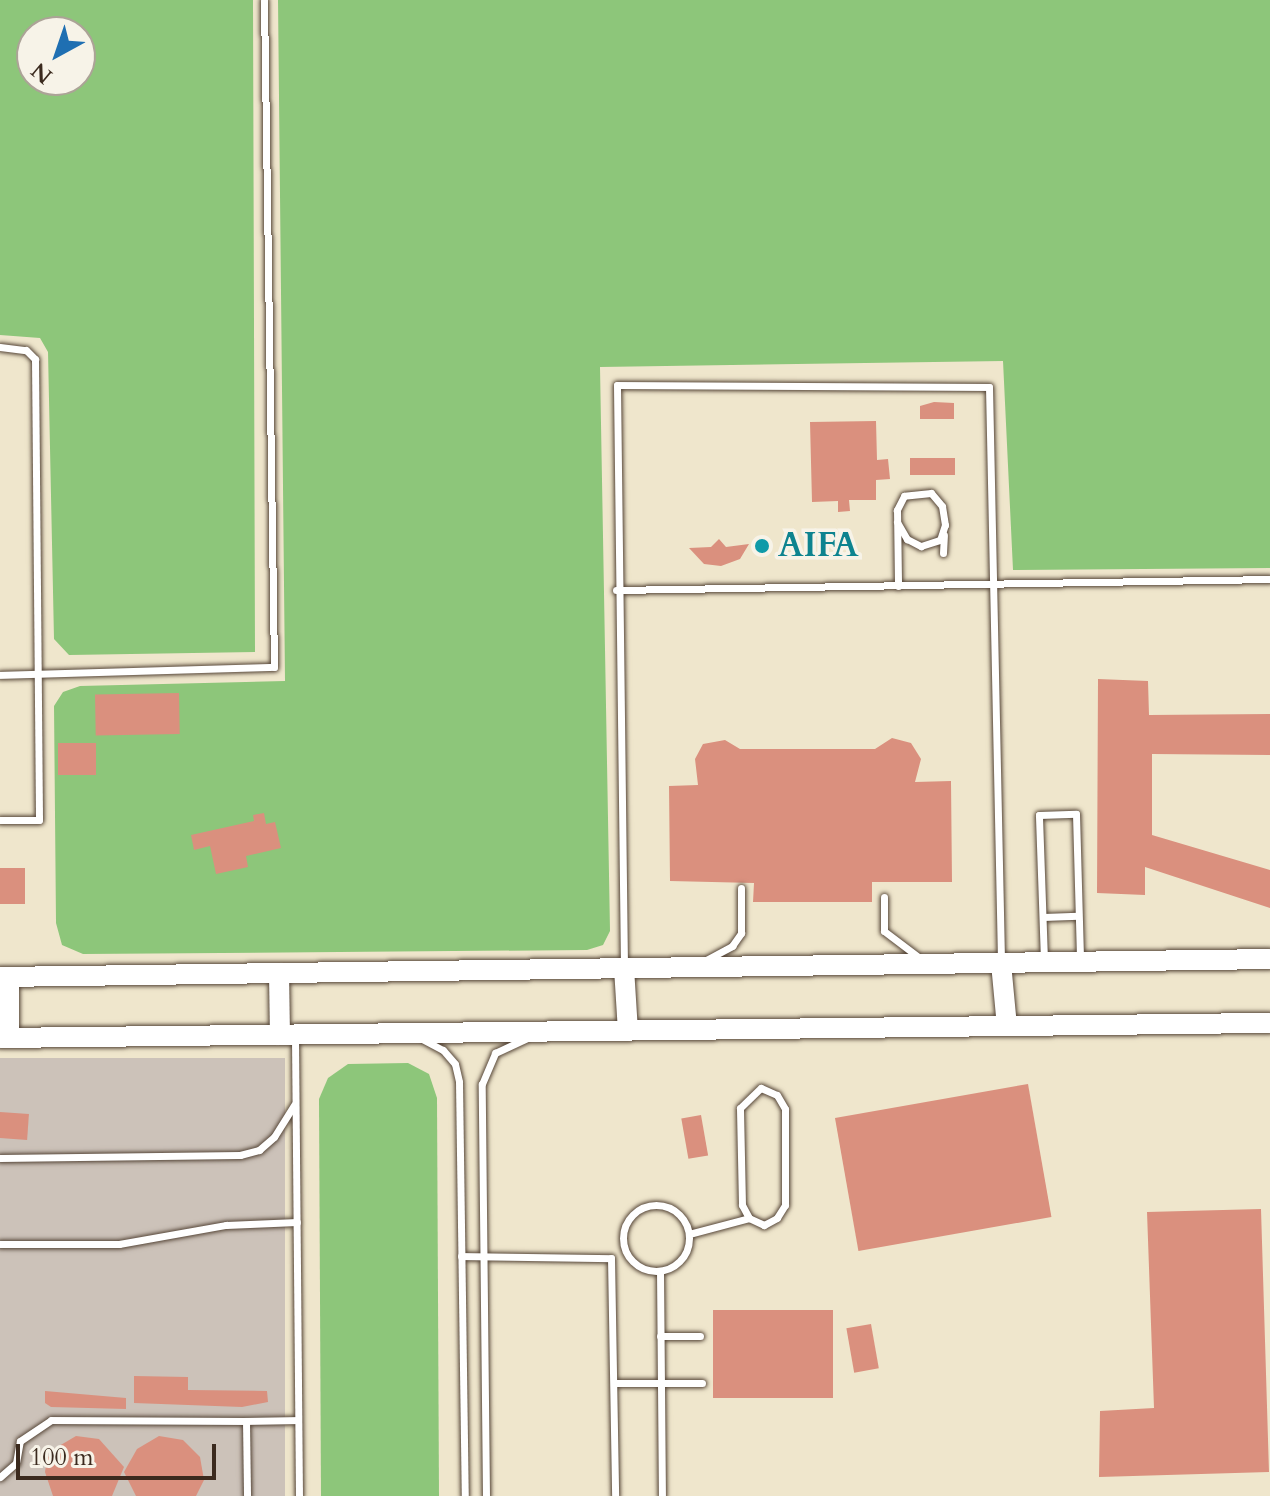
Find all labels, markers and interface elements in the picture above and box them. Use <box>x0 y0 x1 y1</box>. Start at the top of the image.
north arrow <box>16 16 96 96</box>
text: N <box>25 55 59 90</box>
place label: AIFA <box>778 526 859 566</box>
marker: AIFA <box>753 537 771 555</box>
scale bar <box>20 1428 220 1478</box>
text: 100 m <box>30 1441 94 1474</box>

